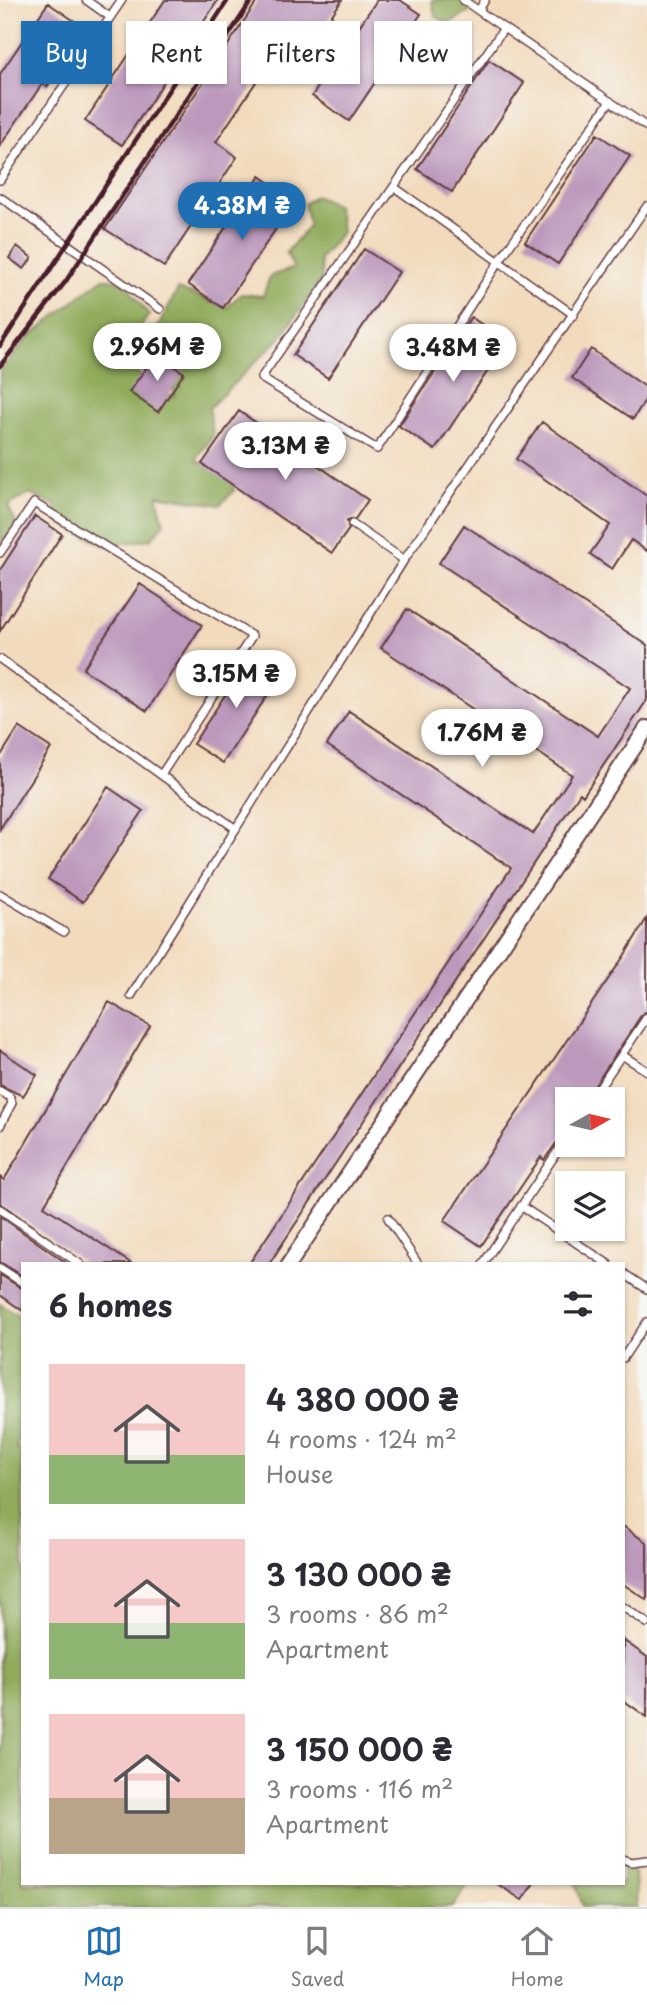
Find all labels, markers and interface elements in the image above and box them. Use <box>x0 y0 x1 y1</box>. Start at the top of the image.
chip: Buy <box>21 21 112 84</box>
chip: Rent <box>126 21 227 84</box>
chip: Filters <box>241 21 360 84</box>
chip: New <box>374 21 472 84</box>
pin: 4.38M ₴ <box>177 182 307 242</box>
text: 4.38M ₴ <box>194 187 290 222</box>
pin: 2.96M ₴ <box>92 324 222 383</box>
pin: 3.48M ₴ <box>388 324 518 384</box>
text: 2.96M ₴ <box>109 328 205 363</box>
text: 3.48M ₴ <box>405 329 501 364</box>
pin: 3.13M ₴ <box>220 422 350 482</box>
text: 3.13M ₴ <box>240 427 330 462</box>
pin: 3.15M ₴ <box>171 650 301 710</box>
text: 3.15M ₴ <box>192 655 280 690</box>
pin: 1.76M ₴ <box>417 710 547 769</box>
text: 1.76M ₴ <box>437 714 527 749</box>
north arrow <box>555 1087 625 1157</box>
map controls <box>555 1087 625 1241</box>
button: layers <box>555 1171 625 1241</box>
text: 6 homes <box>49 1282 172 1327</box>
icon: filters <box>559 1285 597 1323</box>
text: 4 380 000 ₴ <box>266 1376 459 1421</box>
icon: home <box>105 1392 189 1476</box>
text: 4 rooms · 124 m² <box>266 1421 457 1456</box>
text: House <box>266 1456 333 1491</box>
text: 3 130 000 ₴ <box>266 1551 451 1596</box>
icon: home <box>105 1567 189 1651</box>
text: 3 rooms · 86 m² <box>266 1596 449 1631</box>
text: Apartment <box>266 1631 389 1666</box>
text: 3 150 000 ₴ <box>266 1726 453 1771</box>
icon: home <box>105 1742 189 1826</box>
text: 3 rooms · 116 m² <box>266 1771 453 1806</box>
text: Apartment <box>266 1806 389 1841</box>
tab: Map <box>83 1922 124 1992</box>
tab: Saved <box>290 1922 344 1992</box>
tab: Home <box>511 1922 564 1992</box>

